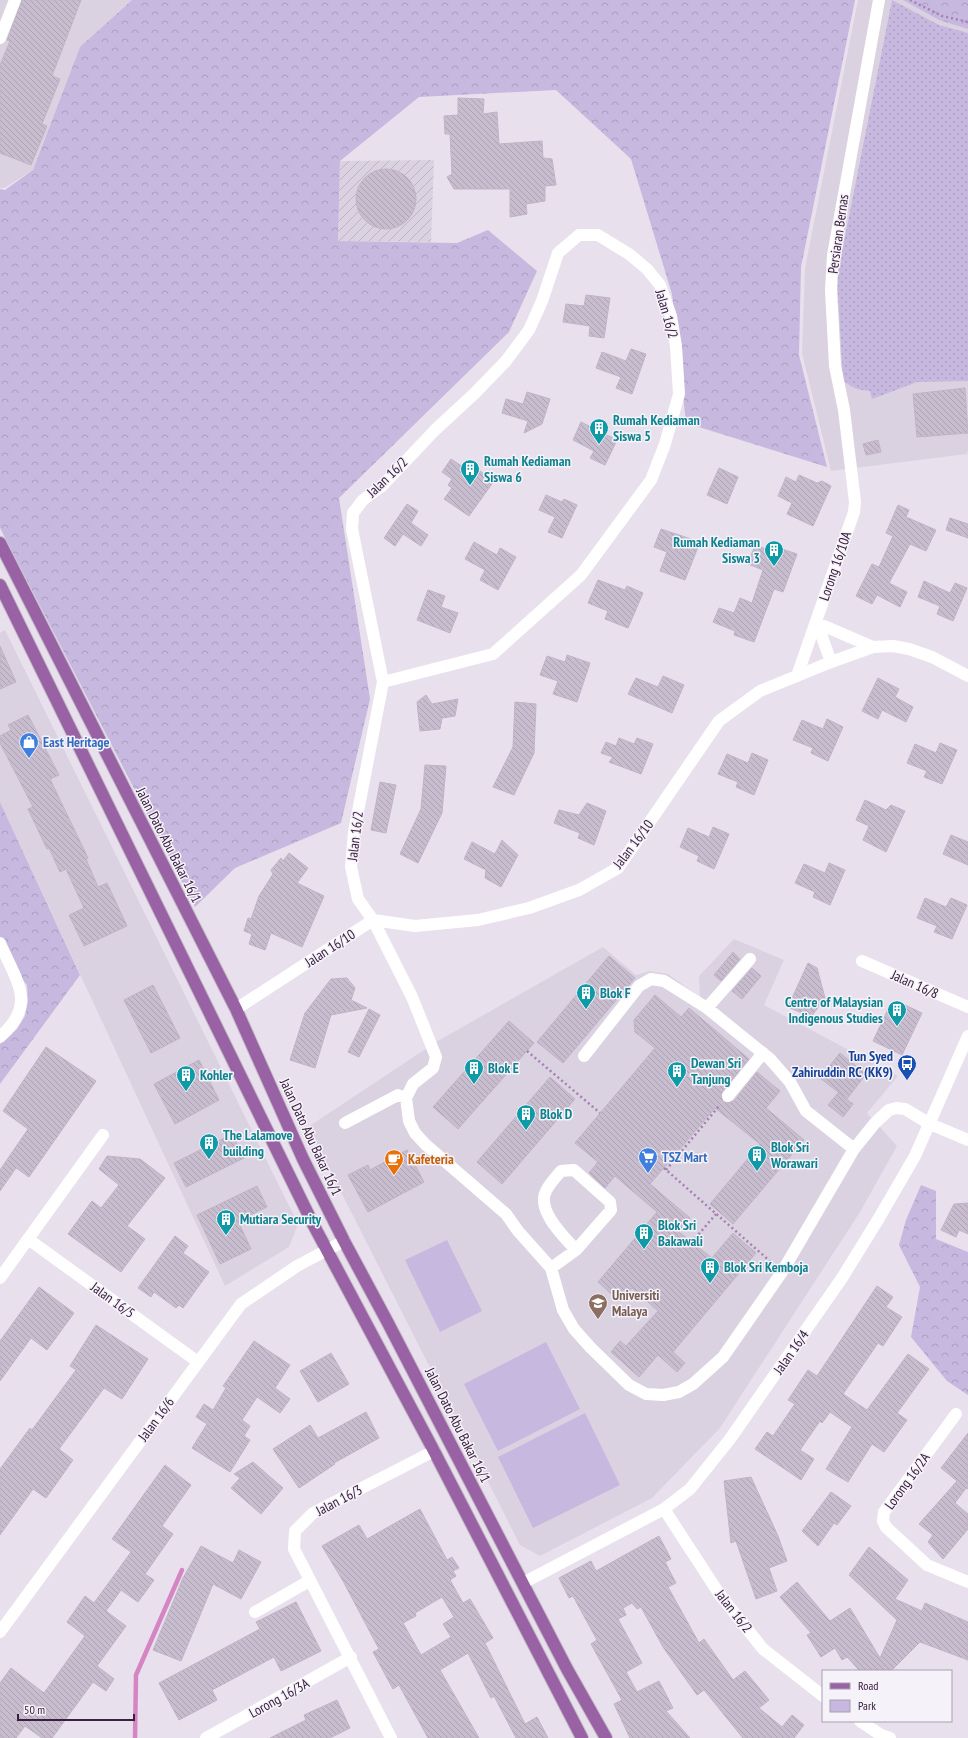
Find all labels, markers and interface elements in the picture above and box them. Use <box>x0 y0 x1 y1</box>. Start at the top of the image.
street label: Persiaran Bernas <box>824 193 853 275</box>
street label: Jalan 16/2 <box>651 287 683 341</box>
place label: Rumah Kediaman Siswa 5 <box>613 411 700 445</box>
building icon: Rumah Kediaman Siswa 5 <box>588 417 610 445</box>
place label: Rumah Kediaman Siswa 6 <box>484 452 571 486</box>
street label: Jalan 16/2 <box>362 453 411 502</box>
building icon: Rumah Kediaman Siswa 6 <box>459 458 481 486</box>
street label: Lorong 16/10A <box>815 529 855 603</box>
place label: Rumah Kediaman Siswa 3 <box>673 533 760 567</box>
building icon: Rumah Kediaman Siswa 3 <box>763 539 785 567</box>
shop icon: East Heritage <box>18 731 40 759</box>
place label: East Heritage <box>43 733 109 751</box>
street label: Jalan Dato Abu Bakar 16/1 <box>132 783 206 906</box>
street label: Jalan 16/2 <box>343 810 367 863</box>
street label: Jalan 16/10 <box>608 816 657 873</box>
street label: Jalan 16/10 <box>301 925 359 971</box>
street label: Jalan 16/8 <box>888 965 941 1002</box>
building icon: Blok F <box>575 982 597 1010</box>
place label: Blok F <box>600 984 631 1002</box>
place label: Centre of Malaysian Indigenous Studies <box>785 993 883 1027</box>
building icon: Centre of Malaysian Indigenous Studies <box>886 999 908 1027</box>
place label: Tun Syed Zahiruddin RC (KK9) <box>792 1047 893 1081</box>
bus stop icon: Tun Syed Zahiruddin RC (KK9) <box>896 1053 918 1081</box>
place label: Dewan Sri Tanjung <box>691 1054 741 1088</box>
building icon: Blok E <box>463 1057 485 1085</box>
place label: Blok E <box>488 1059 519 1077</box>
building icon: Dewan Sri Tanjung <box>666 1060 688 1088</box>
building icon: Kohler <box>175 1064 197 1092</box>
place label: Kohler <box>200 1066 234 1084</box>
street label: Jalan Dato Abu Bakar 16/1 <box>276 1075 346 1198</box>
building icon: Blok D <box>515 1103 537 1131</box>
place label: Blok D <box>540 1105 573 1123</box>
place label: The Lalamove building <box>223 1126 293 1160</box>
building icon: The Lalamove building <box>198 1132 220 1160</box>
place label: Blok Sri Worawari <box>770 1138 818 1172</box>
building icon: Blok Sri Worawari <box>746 1144 768 1172</box>
supermarket icon: TSZ Mart <box>637 1146 659 1174</box>
cafe icon: Kafeteria <box>383 1148 405 1176</box>
place label: TSZ Mart <box>662 1148 707 1166</box>
place label: Kafeteria <box>408 1150 454 1168</box>
building icon: Mutiara Security <box>215 1208 237 1236</box>
place label: Mutiara Security <box>240 1210 322 1228</box>
place label: Blok Sri Bakawali <box>658 1216 703 1250</box>
building icon: Blok Sri Bakawali <box>633 1222 655 1250</box>
building icon: Blok Sri Kemboja <box>699 1256 721 1284</box>
place label: Blok Sri Kemboja <box>724 1258 809 1276</box>
street label: Jalan 16/5 <box>87 1277 139 1322</box>
place label: Universiti Malaya <box>612 1286 660 1320</box>
school or university icon: Universiti Malaya <box>587 1292 609 1320</box>
street label: Jalan 16/4 <box>769 1326 813 1378</box>
street label: Jalan Dato Abu Bakar 16/1 <box>421 1363 495 1486</box>
street label: Jalan 16/6 <box>133 1393 178 1445</box>
street label: Lorong 16/2A <box>880 1449 934 1513</box>
street label: Jalan 16/3 <box>312 1480 365 1520</box>
street label: Jalan 16/2 <box>711 1585 756 1636</box>
legend <box>822 1670 952 1722</box>
street label: Lorong 16/3A <box>246 1674 313 1722</box>
text: Road <box>858 1678 878 1693</box>
scale bar <box>18 1696 134 1722</box>
text: Park <box>858 1698 876 1713</box>
text: 50 m <box>24 1702 45 1717</box>

